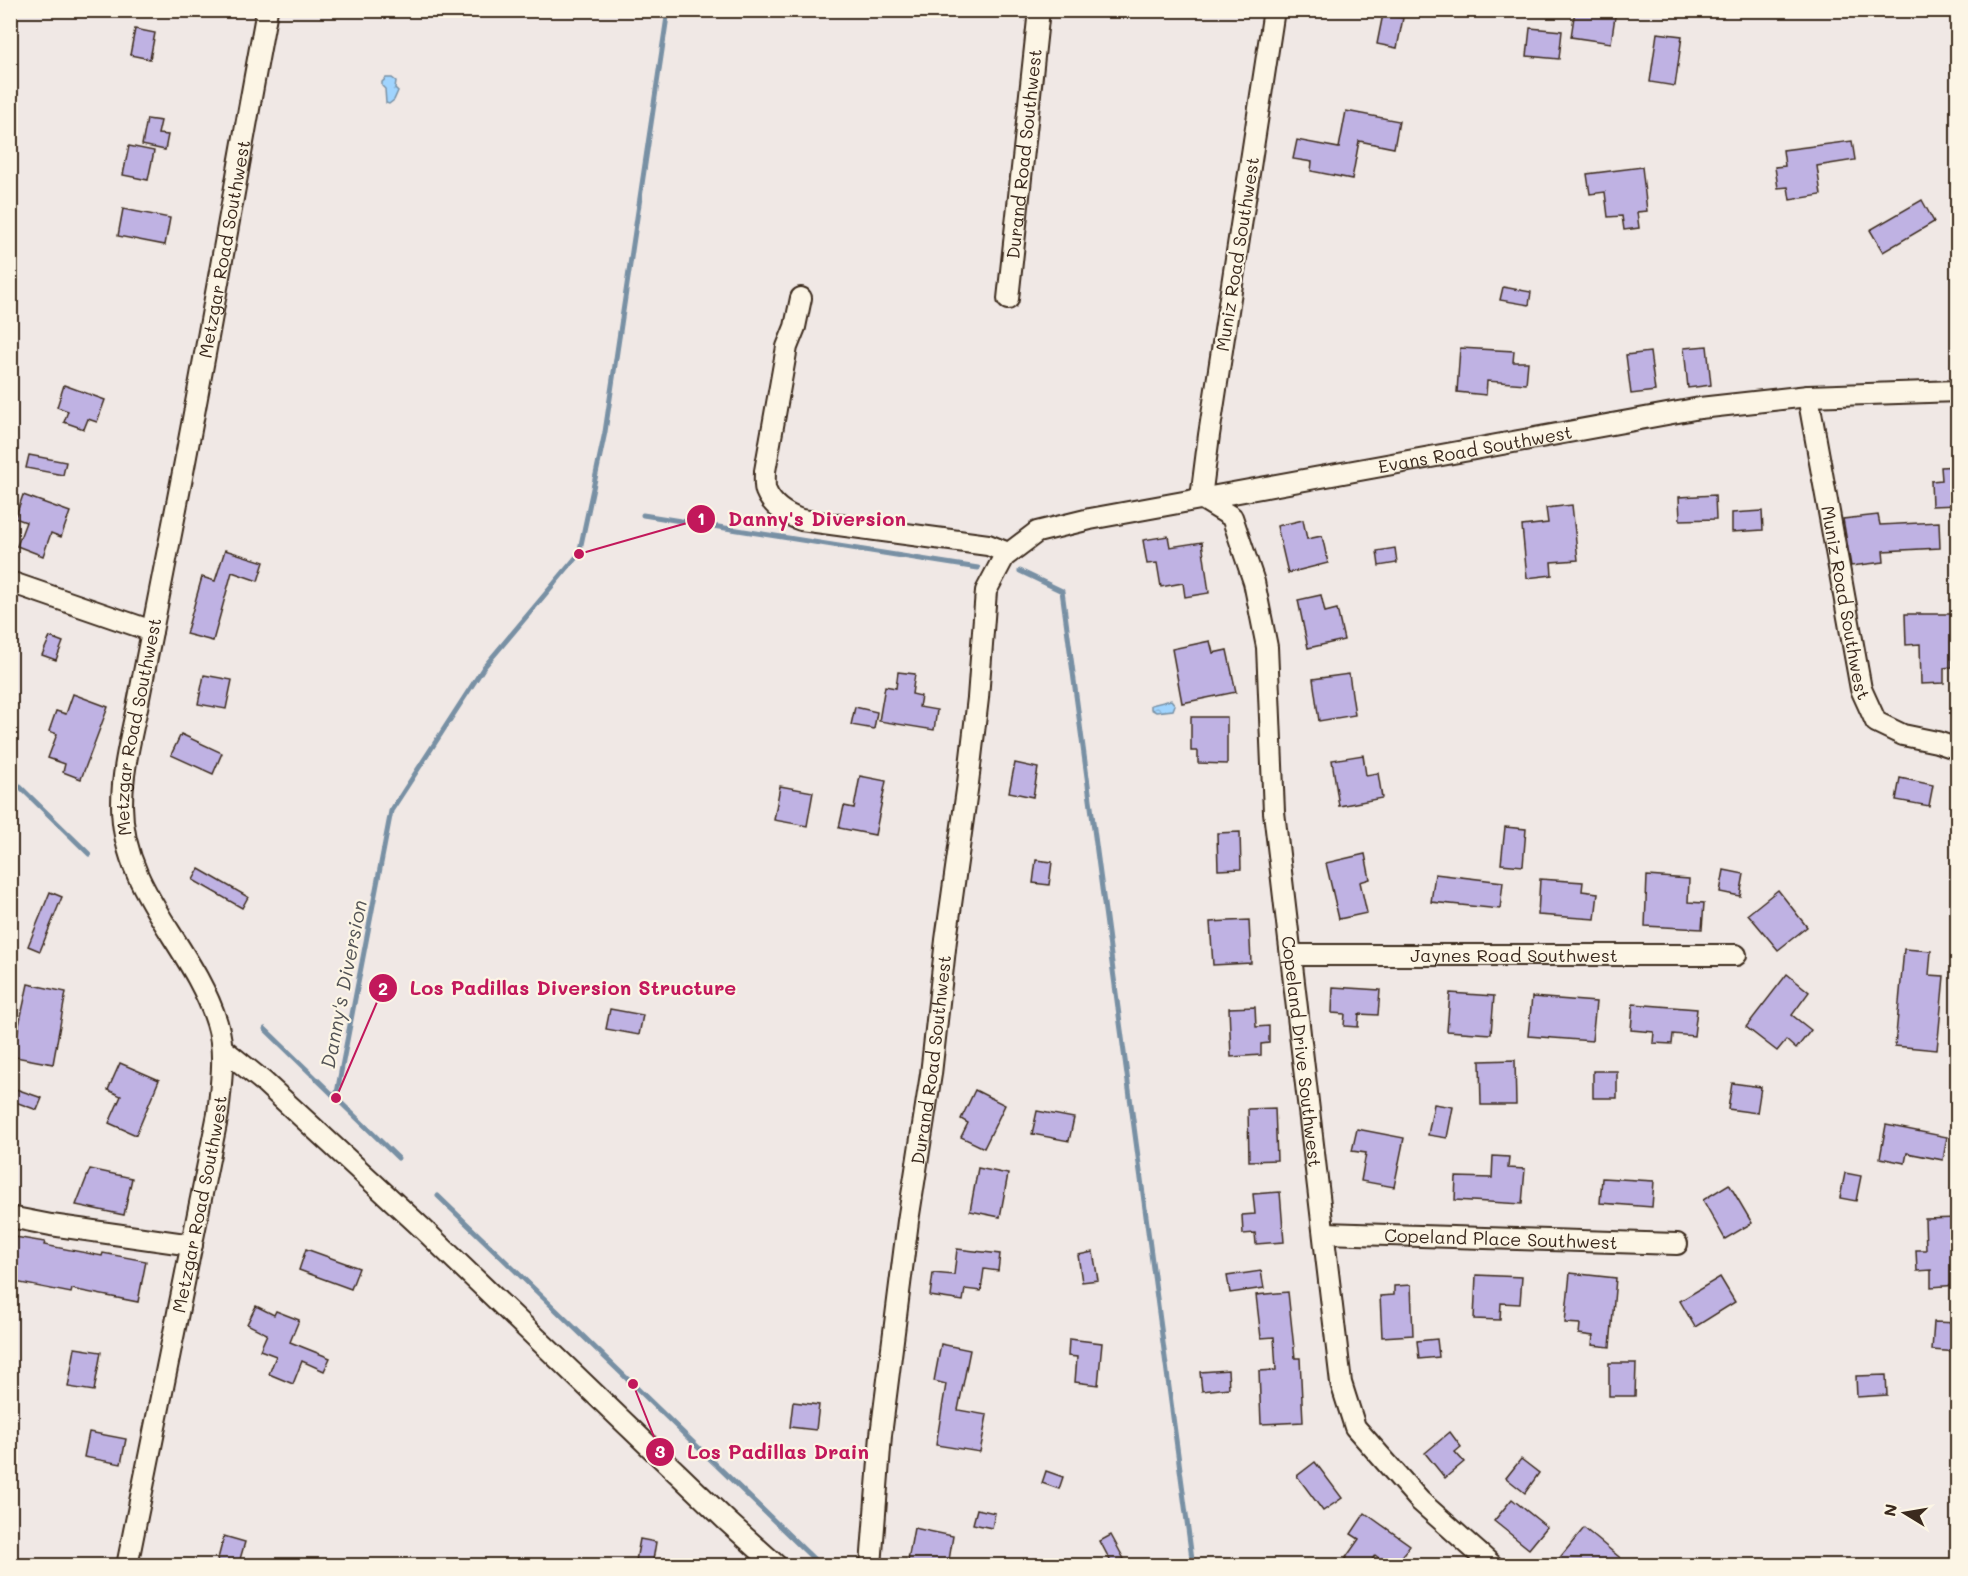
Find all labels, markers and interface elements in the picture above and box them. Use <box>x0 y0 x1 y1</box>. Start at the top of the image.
street label: Durand Road Southwest <box>1000 48 1047 260</box>
street label: Metzgar Road Southwest <box>193 138 255 360</box>
street label: Muniz Road Southwest <box>1210 155 1264 353</box>
street label: Evans Road Southwest <box>1376 420 1574 478</box>
callout: Danny's Diversion <box>686 500 918 538</box>
street label: Muniz Road Southwest <box>1816 504 1876 704</box>
text: Danny's Diversion <box>728 505 906 531</box>
text: 1 <box>697 506 705 530</box>
street label: Metzgar Road Southwest <box>110 615 166 838</box>
water label: Danny's Diversion <box>314 898 372 1070</box>
street label: Copeland Drive Southwest <box>1277 935 1328 1168</box>
street label: Jaynes Road Southwest <box>1410 943 1618 967</box>
street label: Durand Road Southwest <box>905 954 956 1166</box>
callout: Los Padillas Diversion Structure <box>368 969 749 1007</box>
text: Los Padillas Diversion Structure <box>410 974 736 1000</box>
text: 2 <box>378 976 388 1000</box>
street label: Metzgar Road Southwest <box>166 1094 232 1315</box>
street label: Copeland Place Southwest <box>1384 1223 1618 1254</box>
callout: Los Padillas Drain <box>645 1433 881 1471</box>
text: Los Padillas Drain <box>687 1438 869 1464</box>
text: 3 <box>655 1439 666 1463</box>
north arrow <box>1875 1483 1935 1543</box>
text: N <box>1878 1502 1901 1518</box>

